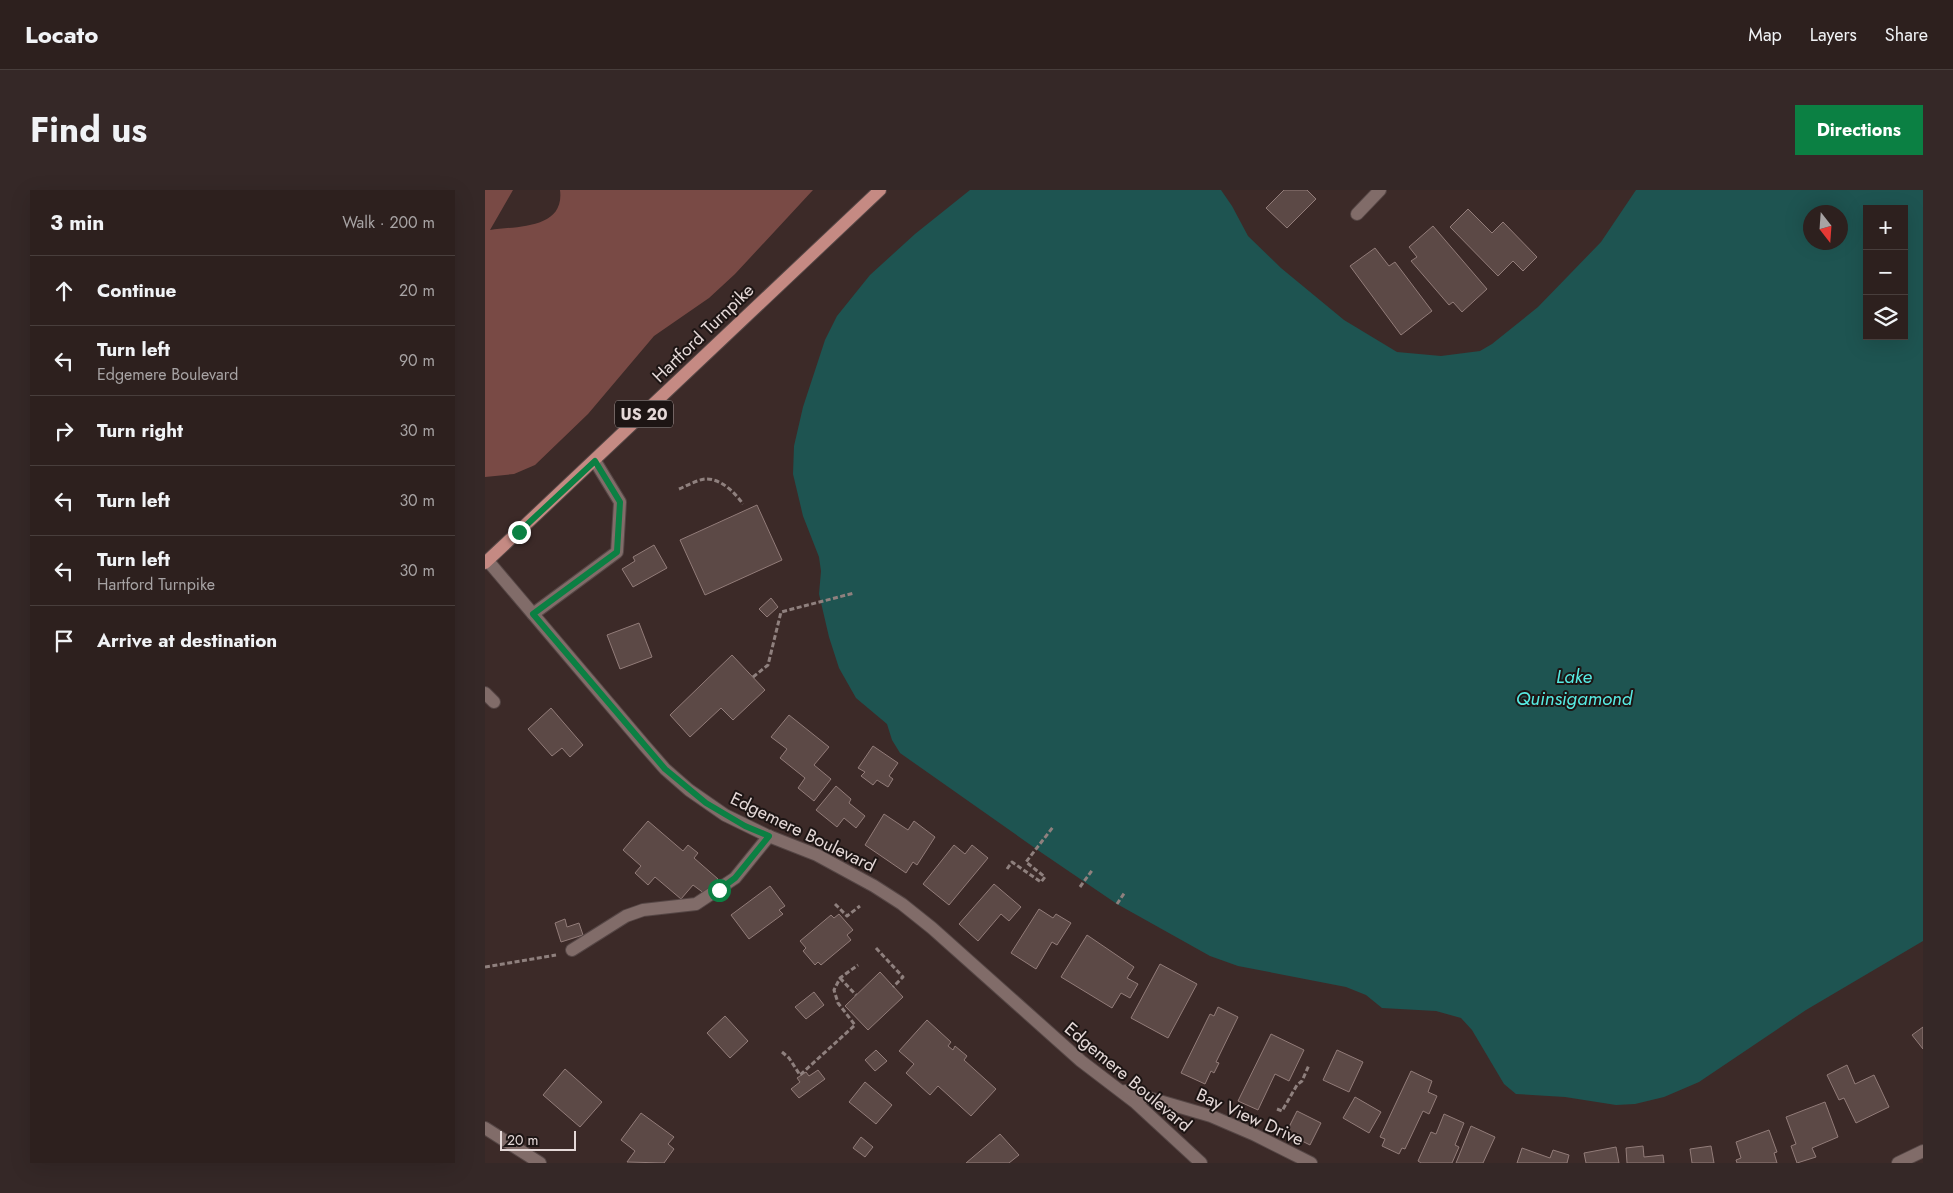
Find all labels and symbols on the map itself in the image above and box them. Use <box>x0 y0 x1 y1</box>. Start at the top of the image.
north arrow <box>1803 205 1848 250</box>
street label: Hartford Turnpike <box>646 278 760 388</box>
road number: US 20 <box>615 400 673 428</box>
route end <box>508 521 531 544</box>
water label: Lake Quinsigamond <box>1516 663 1634 712</box>
street label: Edgemere Boulevard <box>726 785 880 879</box>
route start <box>708 879 731 902</box>
street label: Edgemere Boulevard <box>1059 1016 1197 1138</box>
street label: Bay View Drive <box>1192 1082 1308 1152</box>
scale bar <box>500 1128 576 1151</box>

